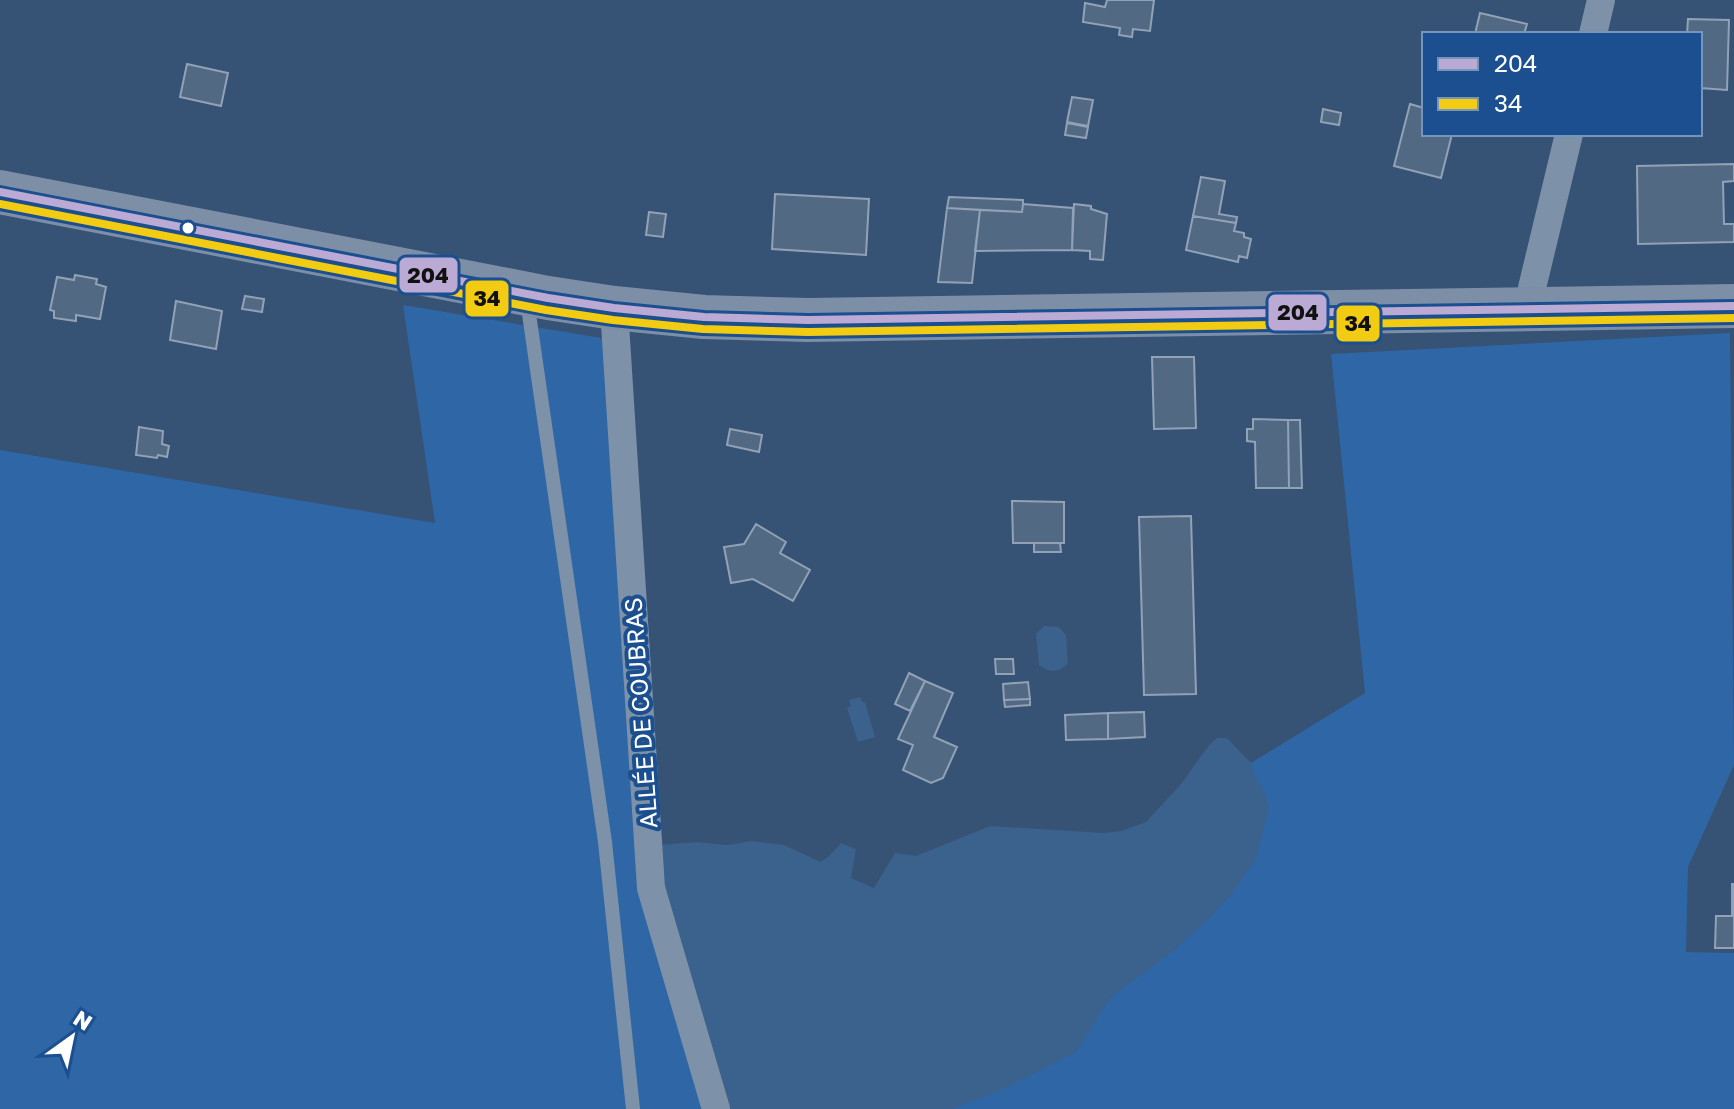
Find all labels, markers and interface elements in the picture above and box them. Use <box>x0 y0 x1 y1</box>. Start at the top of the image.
legend <box>1422 32 1702 136</box>
text: 204 <box>1494 48 1537 77</box>
text: 34 <box>1494 88 1523 117</box>
unlabelled marker <box>180 220 196 236</box>
line badge: 204 <box>398 256 459 294</box>
text: 204 <box>407 261 449 288</box>
line badge: 34 <box>464 279 510 318</box>
text: 34 <box>473 284 501 311</box>
line badge: 204 <box>1267 293 1328 332</box>
text: 204 <box>1277 298 1319 325</box>
line badge: 34 <box>1335 304 1381 343</box>
text: 34 <box>1344 309 1372 336</box>
street label: ALLÉE DE COUBRAS <box>617 597 663 829</box>
north arrow <box>32 997 112 1077</box>
text: N <box>69 1004 98 1036</box>

